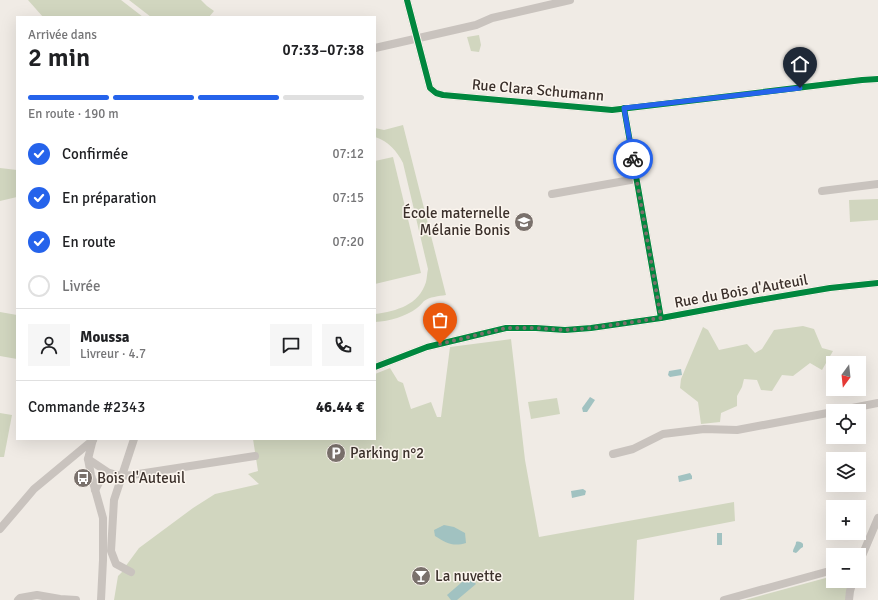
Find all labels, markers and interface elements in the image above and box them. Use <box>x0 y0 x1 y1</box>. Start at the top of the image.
text: Arrivée dans <box>28 27 97 43</box>
text: 07:33–07:38 <box>283 41 364 59</box>
text: 2 min <box>28 42 90 74</box>
pin <box>783 47 817 88</box>
icon: home <box>789 53 811 75</box>
street label: Rue Clara Schumann <box>471 75 605 105</box>
text: En route · 190 m <box>28 106 119 122</box>
courier <box>613 139 653 179</box>
icon: check <box>28 143 50 165</box>
text: Confirmée <box>62 145 128 163</box>
text: 07:12 <box>332 146 364 162</box>
icon: bike <box>622 148 644 170</box>
icon: check <box>28 187 50 209</box>
text: En préparation <box>62 189 157 207</box>
text: 07:15 <box>332 190 364 206</box>
place label: École maternelle Mélanie Bonis <box>403 203 510 239</box>
school or university icon: École maternelle Mélanie Bonis <box>513 211 535 233</box>
icon: check <box>28 231 50 253</box>
text: En route <box>62 233 116 251</box>
text: 07:20 <box>332 234 364 250</box>
street label: Rue du Bois d'Auteuil <box>673 270 809 312</box>
text: Livrée <box>62 277 101 295</box>
pin <box>423 303 457 344</box>
icon: bag <box>429 309 451 331</box>
button: person <box>28 324 70 366</box>
button: chat <box>270 324 312 366</box>
button: phone <box>322 324 364 366</box>
text: Moussa <box>80 328 130 346</box>
text: Livreur · 4.7 <box>80 346 146 362</box>
north arrow <box>826 356 866 396</box>
map controls <box>826 356 866 588</box>
text: Commande #2343 <box>28 398 145 416</box>
text: 46.44 € <box>316 398 364 416</box>
button: locate <box>826 404 866 444</box>
parking icon: Parking n°2 <box>325 442 347 464</box>
place label: Parking n°2 <box>350 444 424 462</box>
button: layers <box>826 452 866 492</box>
bus stop icon: Bois d'Auteuil <box>72 467 94 489</box>
place label: Bois d'Auteuil <box>97 469 185 487</box>
button: + <box>826 500 866 540</box>
button: − <box>826 548 866 588</box>
bar icon: La nuvette <box>410 565 432 587</box>
place label: La nuvette <box>435 567 502 585</box>

